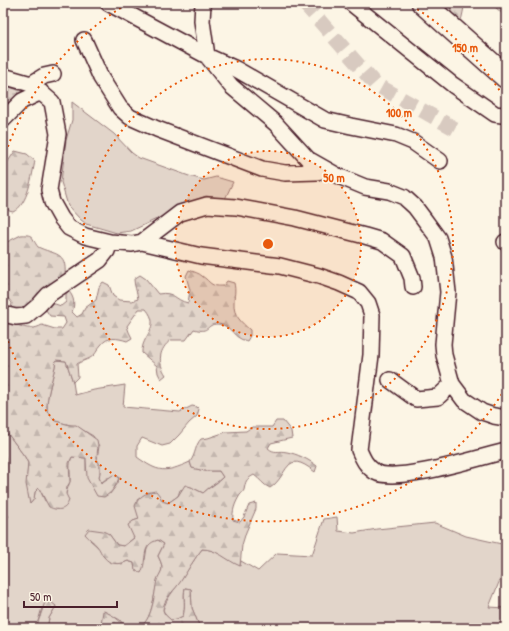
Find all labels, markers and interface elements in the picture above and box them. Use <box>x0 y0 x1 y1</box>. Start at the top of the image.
text: 150 m <box>452 39 478 56</box>
text: 100 m <box>386 104 412 121</box>
text: 50 m <box>323 169 345 186</box>
centre of rings <box>261 237 275 251</box>
scale bar <box>24 583 117 609</box>
text: 50 m <box>30 588 51 605</box>

